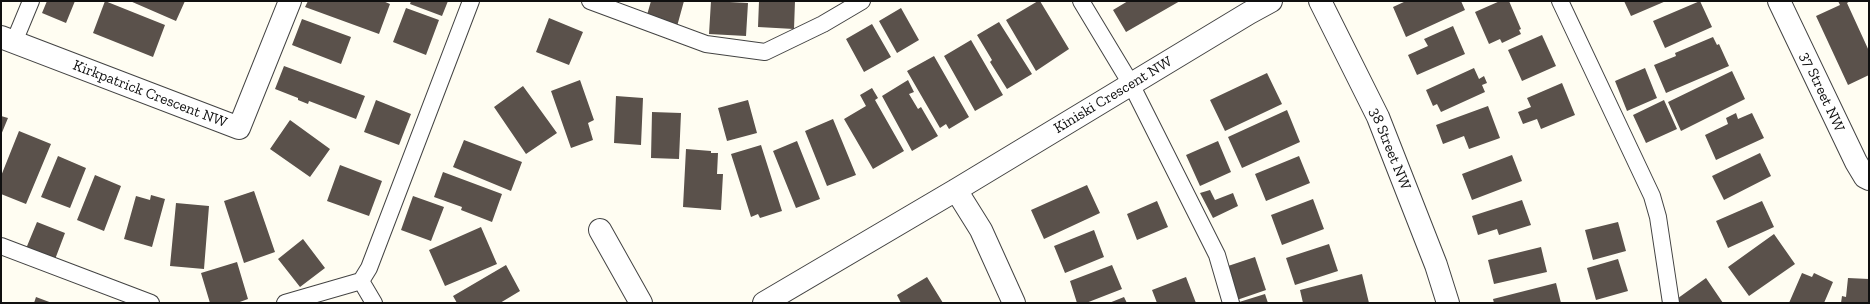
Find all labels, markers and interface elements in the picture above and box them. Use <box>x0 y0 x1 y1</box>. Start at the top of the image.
street label: 37 Street NW <box>1796 49 1848 135</box>
street label: Kiniski Crescent NW <box>1051 53 1175 137</box>
street label: Kirkpatrick Crescent NW <box>70 56 230 132</box>
street label: 38 Street NW <box>1365 105 1415 193</box>

